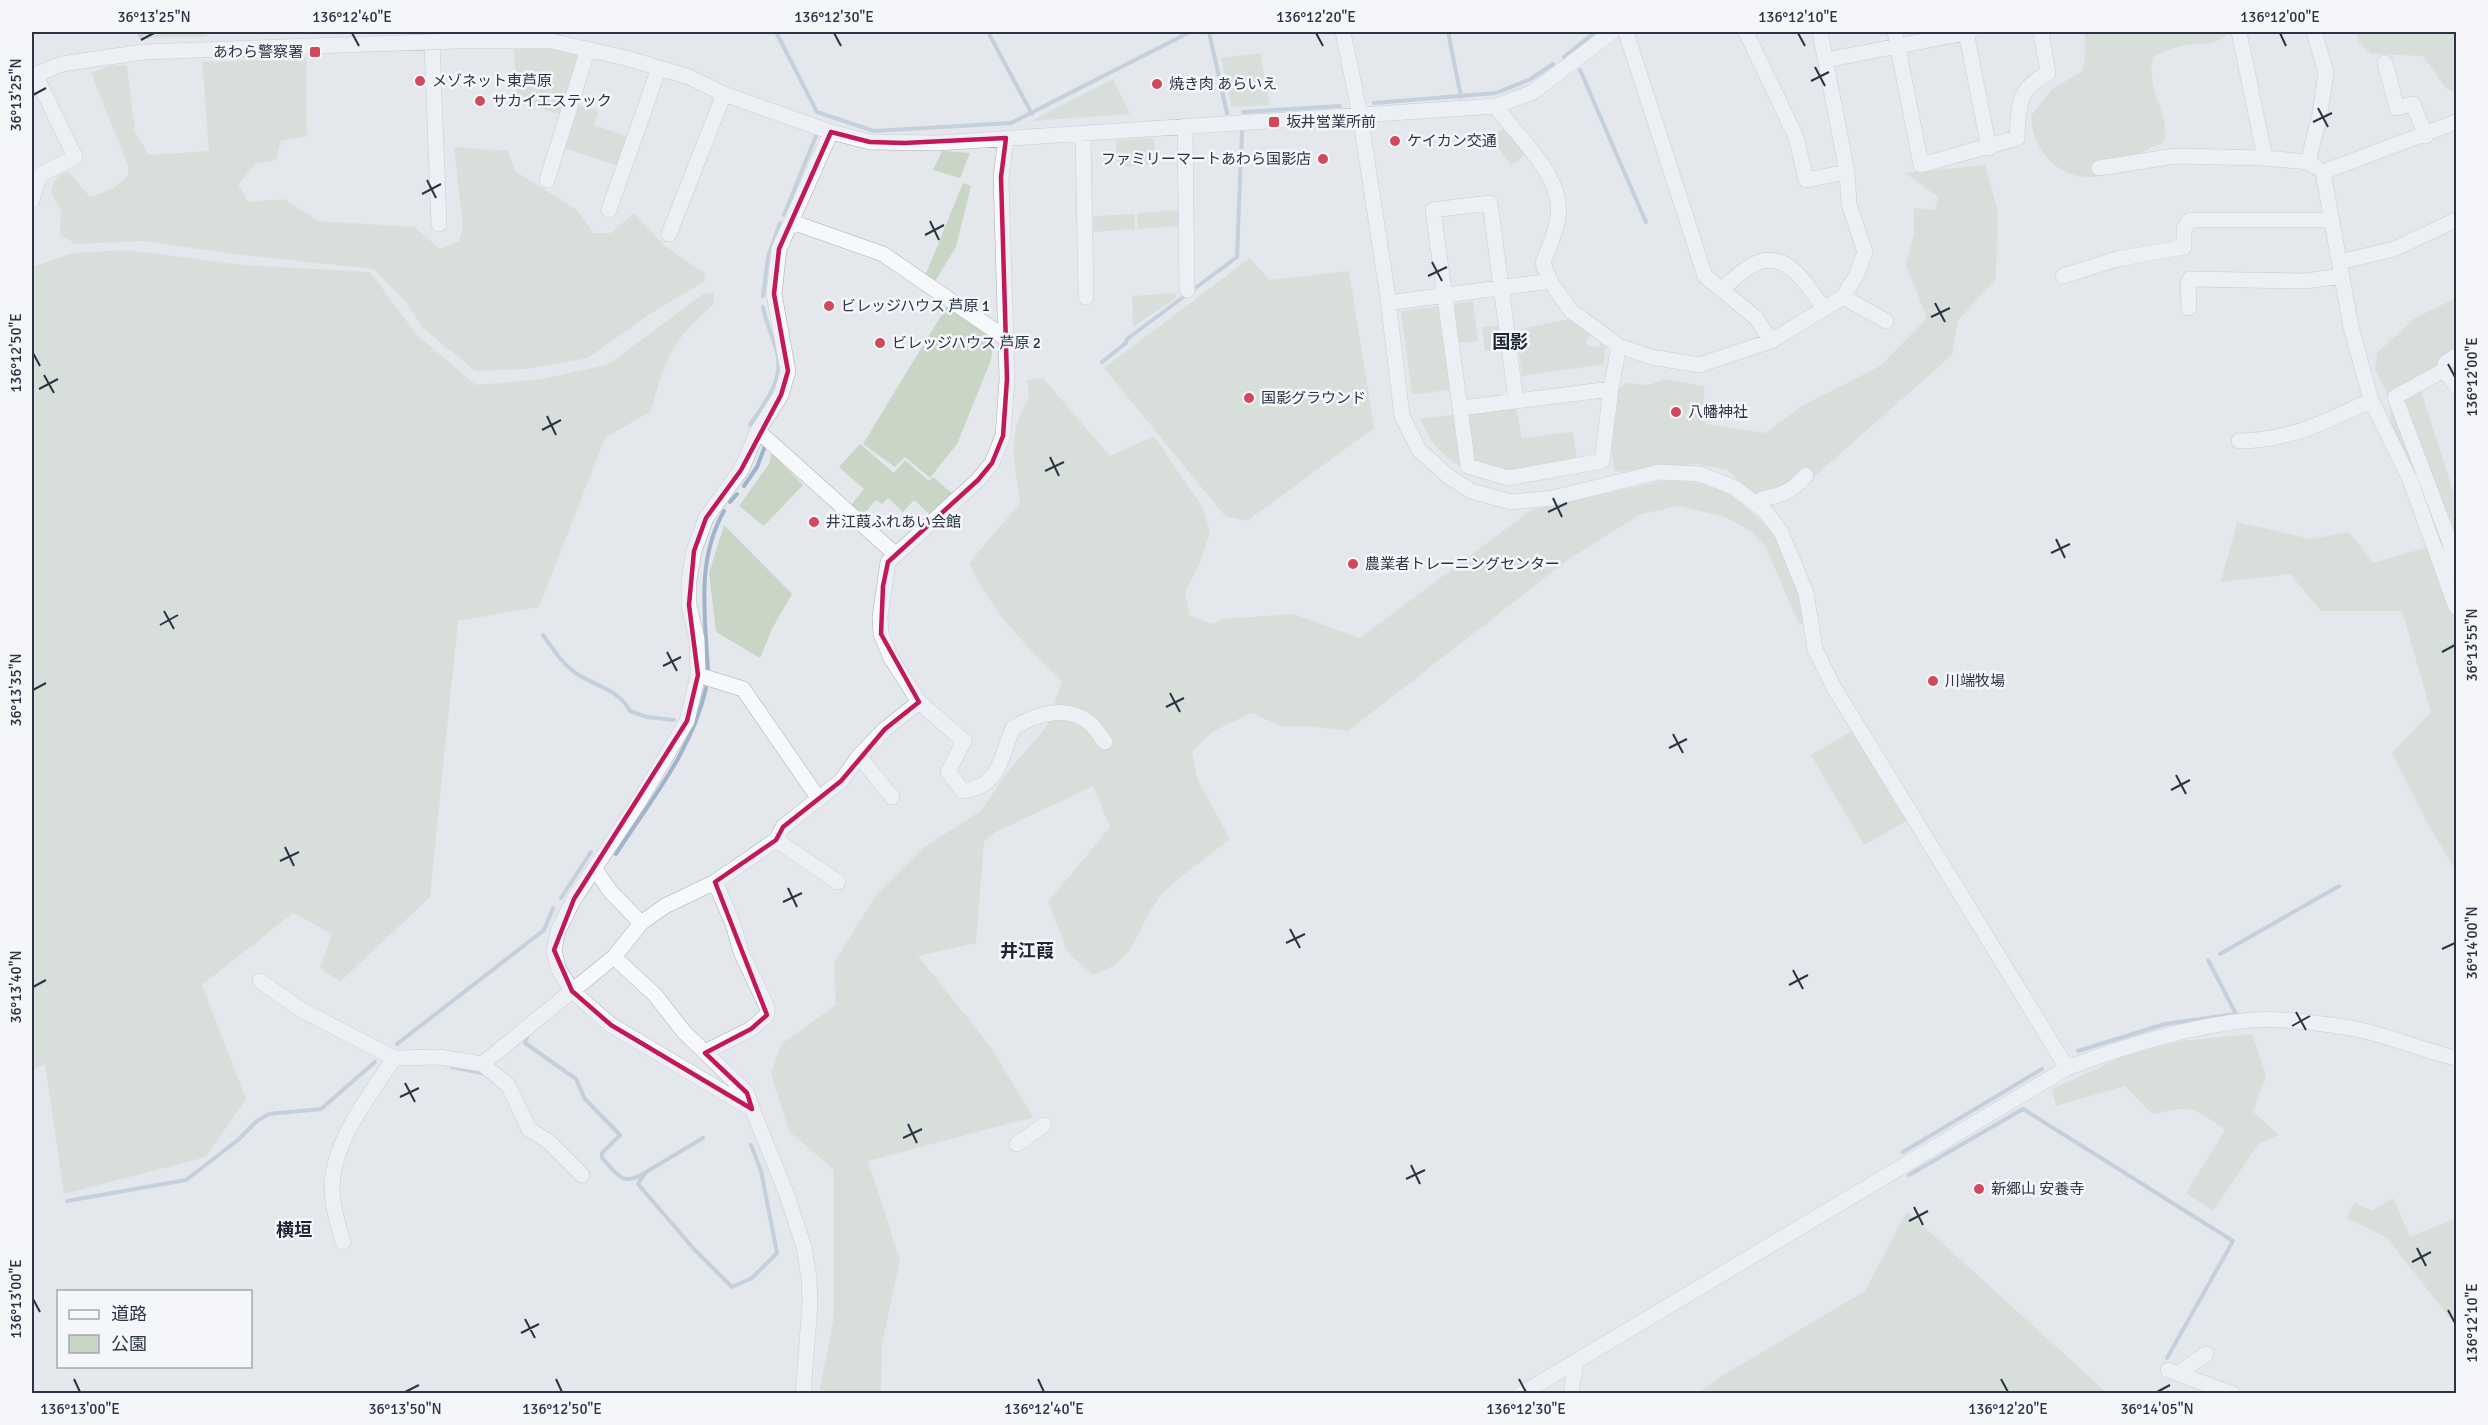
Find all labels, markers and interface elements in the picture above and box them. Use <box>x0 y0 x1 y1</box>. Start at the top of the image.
text: 36°13'25"N <box>117 8 191 26</box>
text: 136°12'40"E <box>312 8 392 26</box>
text: 136°12'30"E <box>794 8 874 26</box>
text: 136°12'20"E <box>1276 8 1356 26</box>
text: 136°12'10"E <box>1758 8 1838 26</box>
text: 136°12'00"E <box>2240 8 2320 26</box>
place label: あわら警察署 <box>213 43 303 61</box>
marker: あわら警察署 <box>308 45 322 59</box>
text: 36°13'25"N <box>7 58 25 132</box>
place label: メゾネット東芦原 <box>432 72 552 90</box>
marker: メゾネット東芦原 <box>413 74 427 88</box>
place label: 焼き肉 あらいえ <box>1169 75 1277 93</box>
marker: 焼き肉 あらいえ <box>1150 77 1164 91</box>
place label: サカイエステック <box>492 92 612 110</box>
marker: サカイエステック <box>473 94 487 108</box>
place label: 坂井営業所前 <box>1286 113 1376 131</box>
marker: 坂井営業所前 <box>1267 115 1281 129</box>
place label: ケイカン交通 <box>1407 132 1497 150</box>
marker: ケイカン交通 <box>1388 134 1402 148</box>
place label: ファミリーマートあわら国影店 <box>1101 150 1311 168</box>
marker: ファミリーマートあわら国影店 <box>1316 152 1330 166</box>
place label: ビレッジハウス 芦原 1 <box>841 297 990 315</box>
marker: ビレッジハウス 芦原 1 <box>822 299 836 313</box>
text: 136°12'50"E <box>7 313 25 393</box>
district label: 国影 <box>1492 331 1528 353</box>
place label: ビレッジハウス 芦原 2 <box>892 334 1041 352</box>
marker: ビレッジハウス 芦原 2 <box>873 336 887 350</box>
text: 136°12'00"E <box>2463 337 2481 417</box>
place label: 国影グラウンド <box>1261 389 1366 407</box>
marker: 国影グラウンド <box>1242 391 1256 405</box>
place label: 八幡神社 <box>1688 403 1748 421</box>
marker: 八幡神社 <box>1669 405 1683 419</box>
place label: 井江葭ふれあい会館 <box>826 513 961 531</box>
marker: 井江葭ふれあい会館 <box>807 515 821 529</box>
place label: 農業者トレーニングセンター <box>1365 555 1560 573</box>
marker: 農業者トレーニングセンター <box>1346 557 1360 571</box>
text: 36°13'55"N <box>2463 608 2481 682</box>
text: 36°13'35"N <box>7 653 25 727</box>
place label: 川端牧場 <box>1945 672 2005 690</box>
marker: 川端牧場 <box>1926 674 1940 688</box>
text: 36°14'00"N <box>2463 906 2481 980</box>
district label: 井江葭 <box>1000 940 1054 962</box>
text: 36°13'40"N <box>7 950 25 1024</box>
place label: 新郷山 安養寺 <box>1991 1180 2084 1198</box>
marker: 新郷山 安養寺 <box>1972 1182 1986 1196</box>
district label: 横垣 <box>276 1219 312 1241</box>
text: 136°13'00"E <box>7 1259 25 1339</box>
text: 136°12'10"E <box>2463 1283 2481 1363</box>
legend <box>57 1290 252 1368</box>
text: 道路 <box>111 1303 147 1325</box>
text: 公園 <box>111 1333 147 1355</box>
text: 136°13'00"E <box>40 1400 120 1418</box>
text: 36°13'50"N <box>368 1400 442 1418</box>
text: 136°12'50"E <box>522 1400 602 1418</box>
text: 136°12'40"E <box>1004 1400 1084 1418</box>
text: 136°12'30"E <box>1486 1400 1566 1418</box>
text: 136°12'20"E <box>1968 1400 2048 1418</box>
text: 36°14'05"N <box>2120 1400 2194 1418</box>

